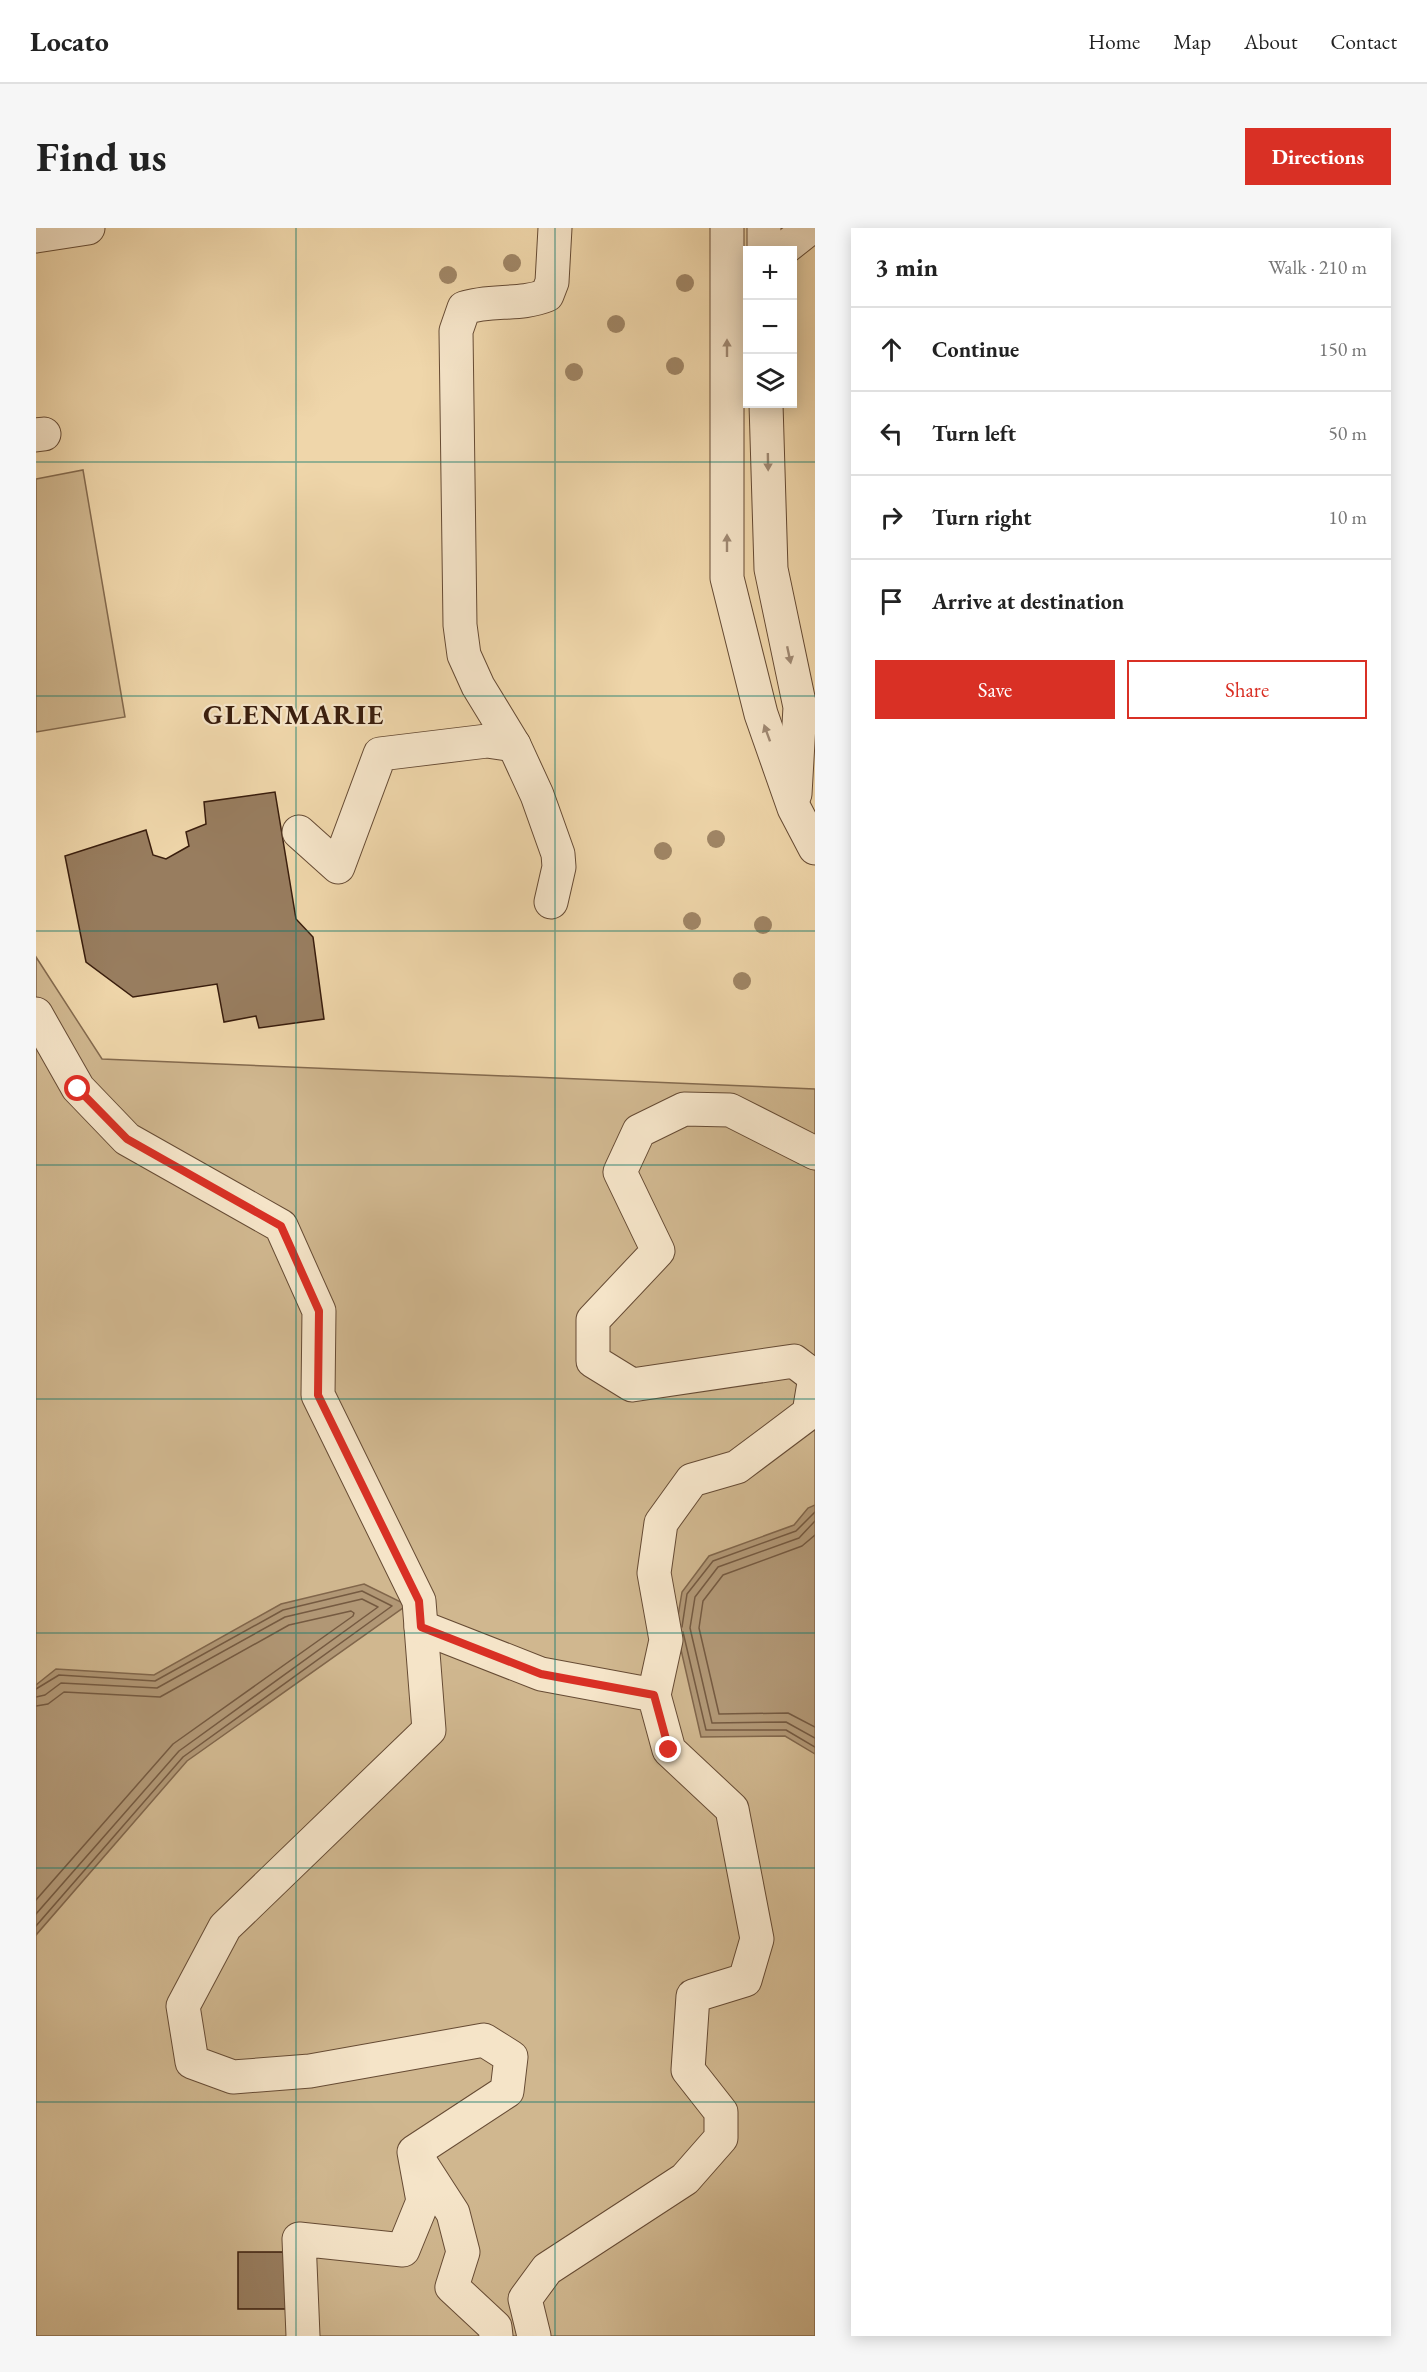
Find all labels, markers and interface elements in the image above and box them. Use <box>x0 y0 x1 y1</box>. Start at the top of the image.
text: Locato <box>30 23 109 59</box>
text: Home <box>1088 28 1140 55</box>
text: Map <box>1173 28 1211 55</box>
text: About <box>1244 28 1297 55</box>
text: Contact <box>1330 28 1397 55</box>
button: Directions <box>1245 128 1391 185</box>
text: Find us <box>36 129 167 184</box>
map controls <box>743 246 797 408</box>
button: + <box>743 246 797 300</box>
text: 3 min <box>875 250 938 284</box>
text: Walk · 210 m <box>1268 254 1367 280</box>
button: − <box>743 300 797 354</box>
icon: ahead <box>875 333 908 366</box>
text: Continue <box>932 335 1019 364</box>
text: 150 m <box>1319 336 1367 362</box>
one-way arrow <box>722 338 732 357</box>
button: layers <box>743 354 797 408</box>
icon: left <box>875 417 908 450</box>
text: Turn left <box>932 419 1016 448</box>
text: 50 m <box>1328 420 1367 446</box>
one-way arrow <box>763 452 773 471</box>
icon: right <box>875 501 908 534</box>
text: Turn right <box>932 503 1031 532</box>
text: 10 m <box>1328 504 1367 530</box>
one-way arrow <box>722 533 732 552</box>
icon: arrive <box>875 585 908 618</box>
text: Arrive at destination <box>932 587 1124 616</box>
one-way arrow <box>785 646 794 665</box>
button: Save <box>875 660 1115 719</box>
button: Share <box>1127 660 1367 719</box>
district label: GLENMARIE <box>203 696 385 732</box>
one-way arrow <box>762 724 772 742</box>
route start <box>64 1075 90 1101</box>
route end <box>655 1736 681 1762</box>

